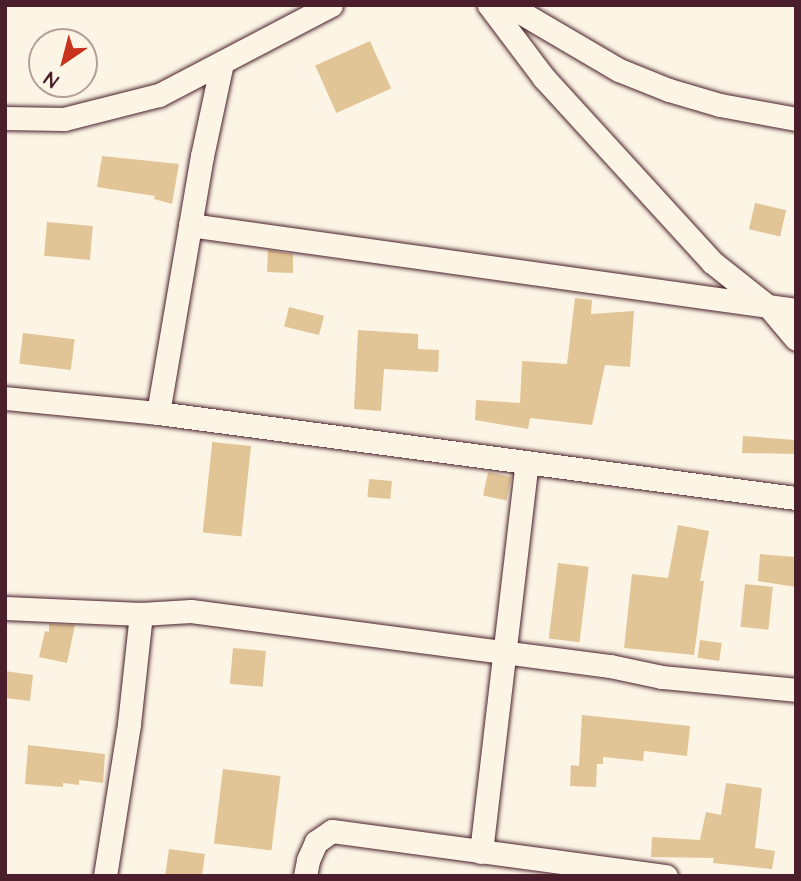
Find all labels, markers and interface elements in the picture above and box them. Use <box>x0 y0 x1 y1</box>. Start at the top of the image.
north arrow <box>28 28 98 98</box>
text: N <box>39 65 64 93</box>

